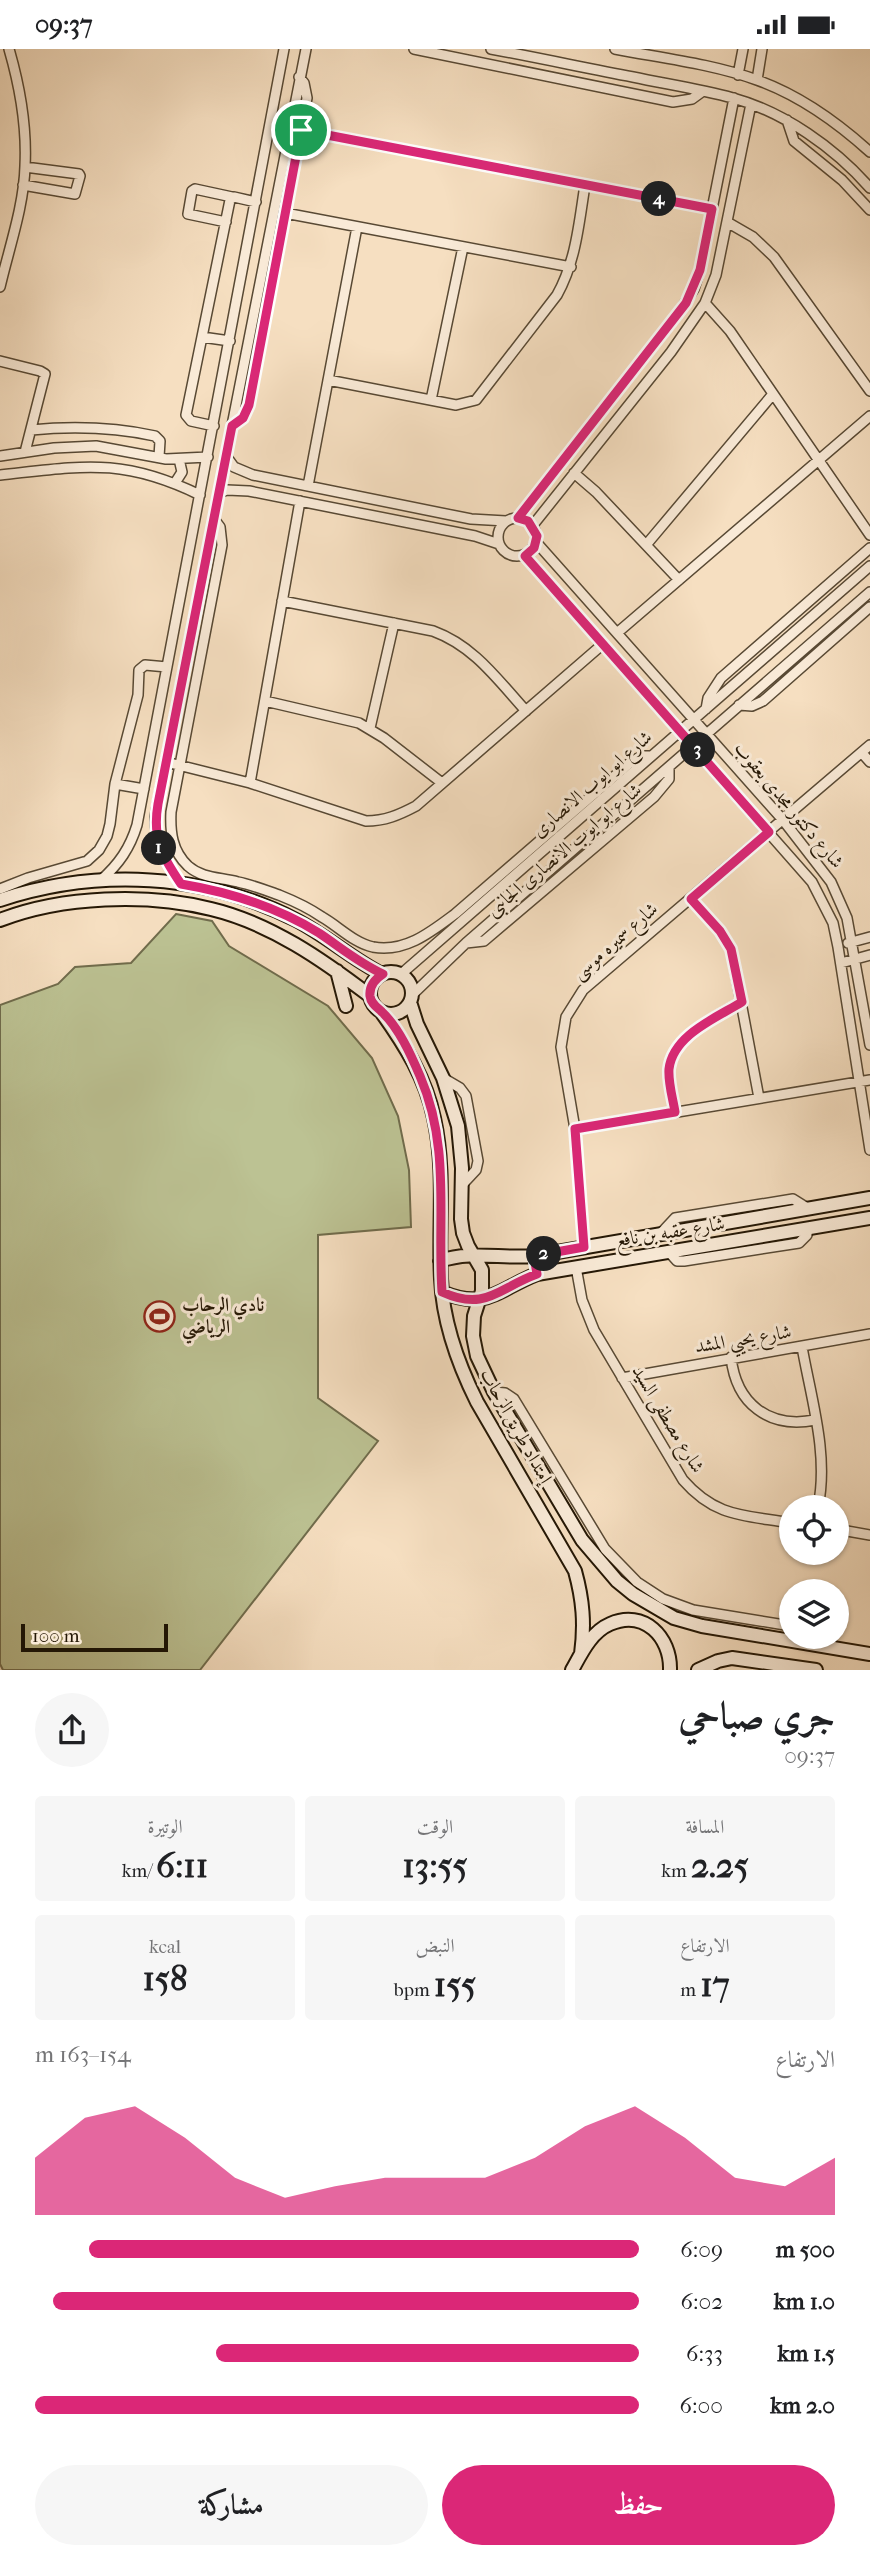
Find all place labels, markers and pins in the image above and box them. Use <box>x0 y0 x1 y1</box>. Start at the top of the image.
pin <box>271 100 331 160</box>
pin: 4 <box>642 181 676 217</box>
pin: 3 <box>680 733 716 767</box>
pin: 1 <box>142 831 176 865</box>
pin: 2 <box>526 1237 562 1271</box>
place label: نادي الرحاب الرياضي <box>182 1294 265 1344</box>
sports icon: نادي الرحاب الرياضي <box>142 1299 176 1333</box>

